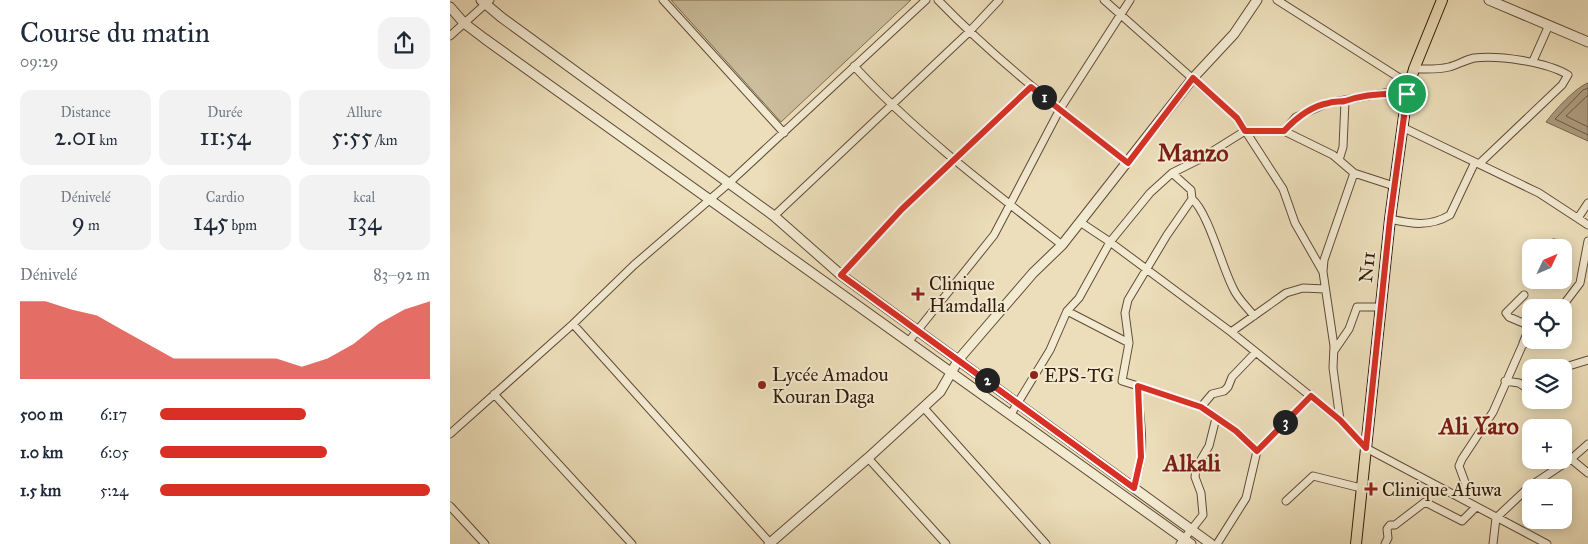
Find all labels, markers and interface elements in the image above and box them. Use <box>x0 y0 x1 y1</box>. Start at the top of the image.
text: Course du matin <box>20 15 210 50</box>
button: share <box>378 17 430 69</box>
text: 09:29 <box>20 52 58 71</box>
pin <box>1386 73 1428 115</box>
icon: arrive <box>1393 80 1421 108</box>
pin: 1 <box>1032 84 1056 110</box>
text: 1 <box>1042 89 1047 106</box>
text: Distance <box>61 104 111 121</box>
text: Durée <box>207 104 243 121</box>
text: Allure <box>347 104 382 121</box>
text: 2.01 <box>54 121 96 152</box>
text: 11:54 <box>200 121 250 152</box>
text: 5:55 <box>331 121 372 152</box>
text: km <box>96 132 117 149</box>
text: /km <box>372 132 397 149</box>
district label: Manzo <box>1157 138 1229 168</box>
text: Dénivelé <box>61 189 111 206</box>
text: Cardio <box>206 189 244 206</box>
text: kcal <box>353 189 375 206</box>
text: 9 <box>72 206 85 237</box>
text: 145 <box>193 206 228 237</box>
text: 134 <box>347 206 381 237</box>
text: m <box>85 217 100 234</box>
text: bpm <box>228 217 257 234</box>
north arrow <box>1522 239 1572 289</box>
map controls <box>1522 239 1572 529</box>
street label: N11 <box>1354 250 1380 284</box>
text: Dénivelé <box>20 265 77 284</box>
text: 83–92 m <box>373 265 430 284</box>
place label: Clinique Hamdalla <box>929 272 1006 317</box>
marker: Clinique Hamdalla <box>911 287 925 301</box>
button: locate <box>1522 299 1572 349</box>
button: layers <box>1522 359 1572 409</box>
place label: Lycée Amadou Kouran Daga <box>772 363 889 409</box>
place label: EPS-TG <box>1044 364 1114 387</box>
pin: 2 <box>974 368 1000 392</box>
marker: EPS-TG <box>1028 369 1040 381</box>
text: 2 <box>984 372 991 389</box>
marker: Lycée Amadou Kouran Daga <box>756 379 768 391</box>
text: 500 m <box>20 405 63 424</box>
text: 6:17 <box>100 405 127 424</box>
pin: 3 <box>1272 410 1298 434</box>
district label: Ali Yaro <box>1437 411 1519 441</box>
text: 3 <box>1283 414 1288 431</box>
button: + <box>1522 419 1572 469</box>
text: 1.0 km <box>20 443 63 462</box>
text: 6:05 <box>100 443 129 462</box>
district label: Alkali <box>1161 448 1221 478</box>
place label: Clinique Afuwa <box>1382 478 1503 502</box>
button: − <box>1522 479 1572 529</box>
text: 1.5 km <box>20 481 61 500</box>
text: 5:24 <box>100 481 128 500</box>
marker: Clinique Afuwa <box>1364 482 1378 496</box>

